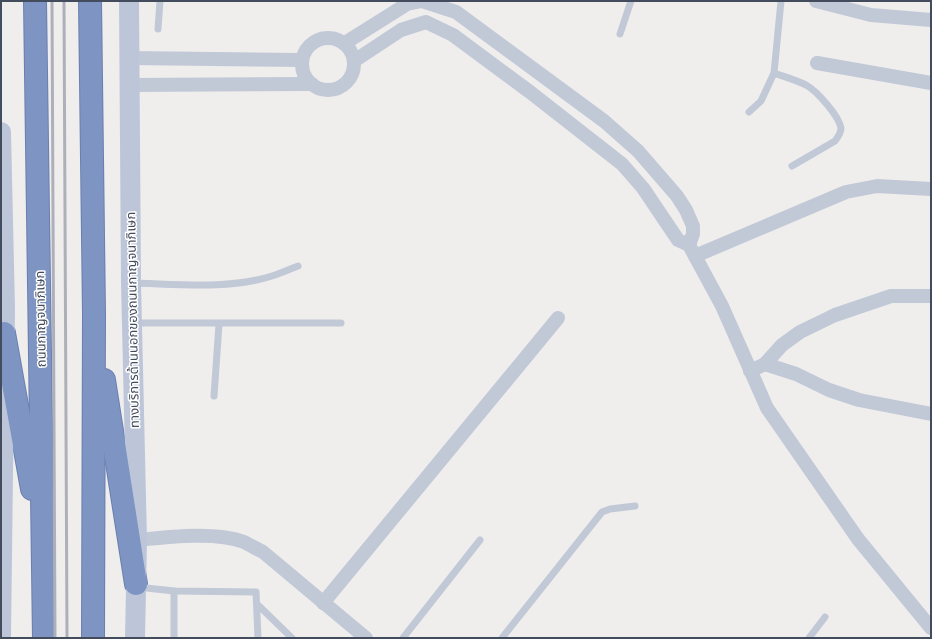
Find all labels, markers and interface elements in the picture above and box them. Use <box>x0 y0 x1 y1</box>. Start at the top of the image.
street label: ทางบริการด้านนอกของถนนกาญจนาภิเษก <box>123 212 142 428</box>
street label: ถนนกาญจนาภิเษก <box>32 271 49 367</box>

